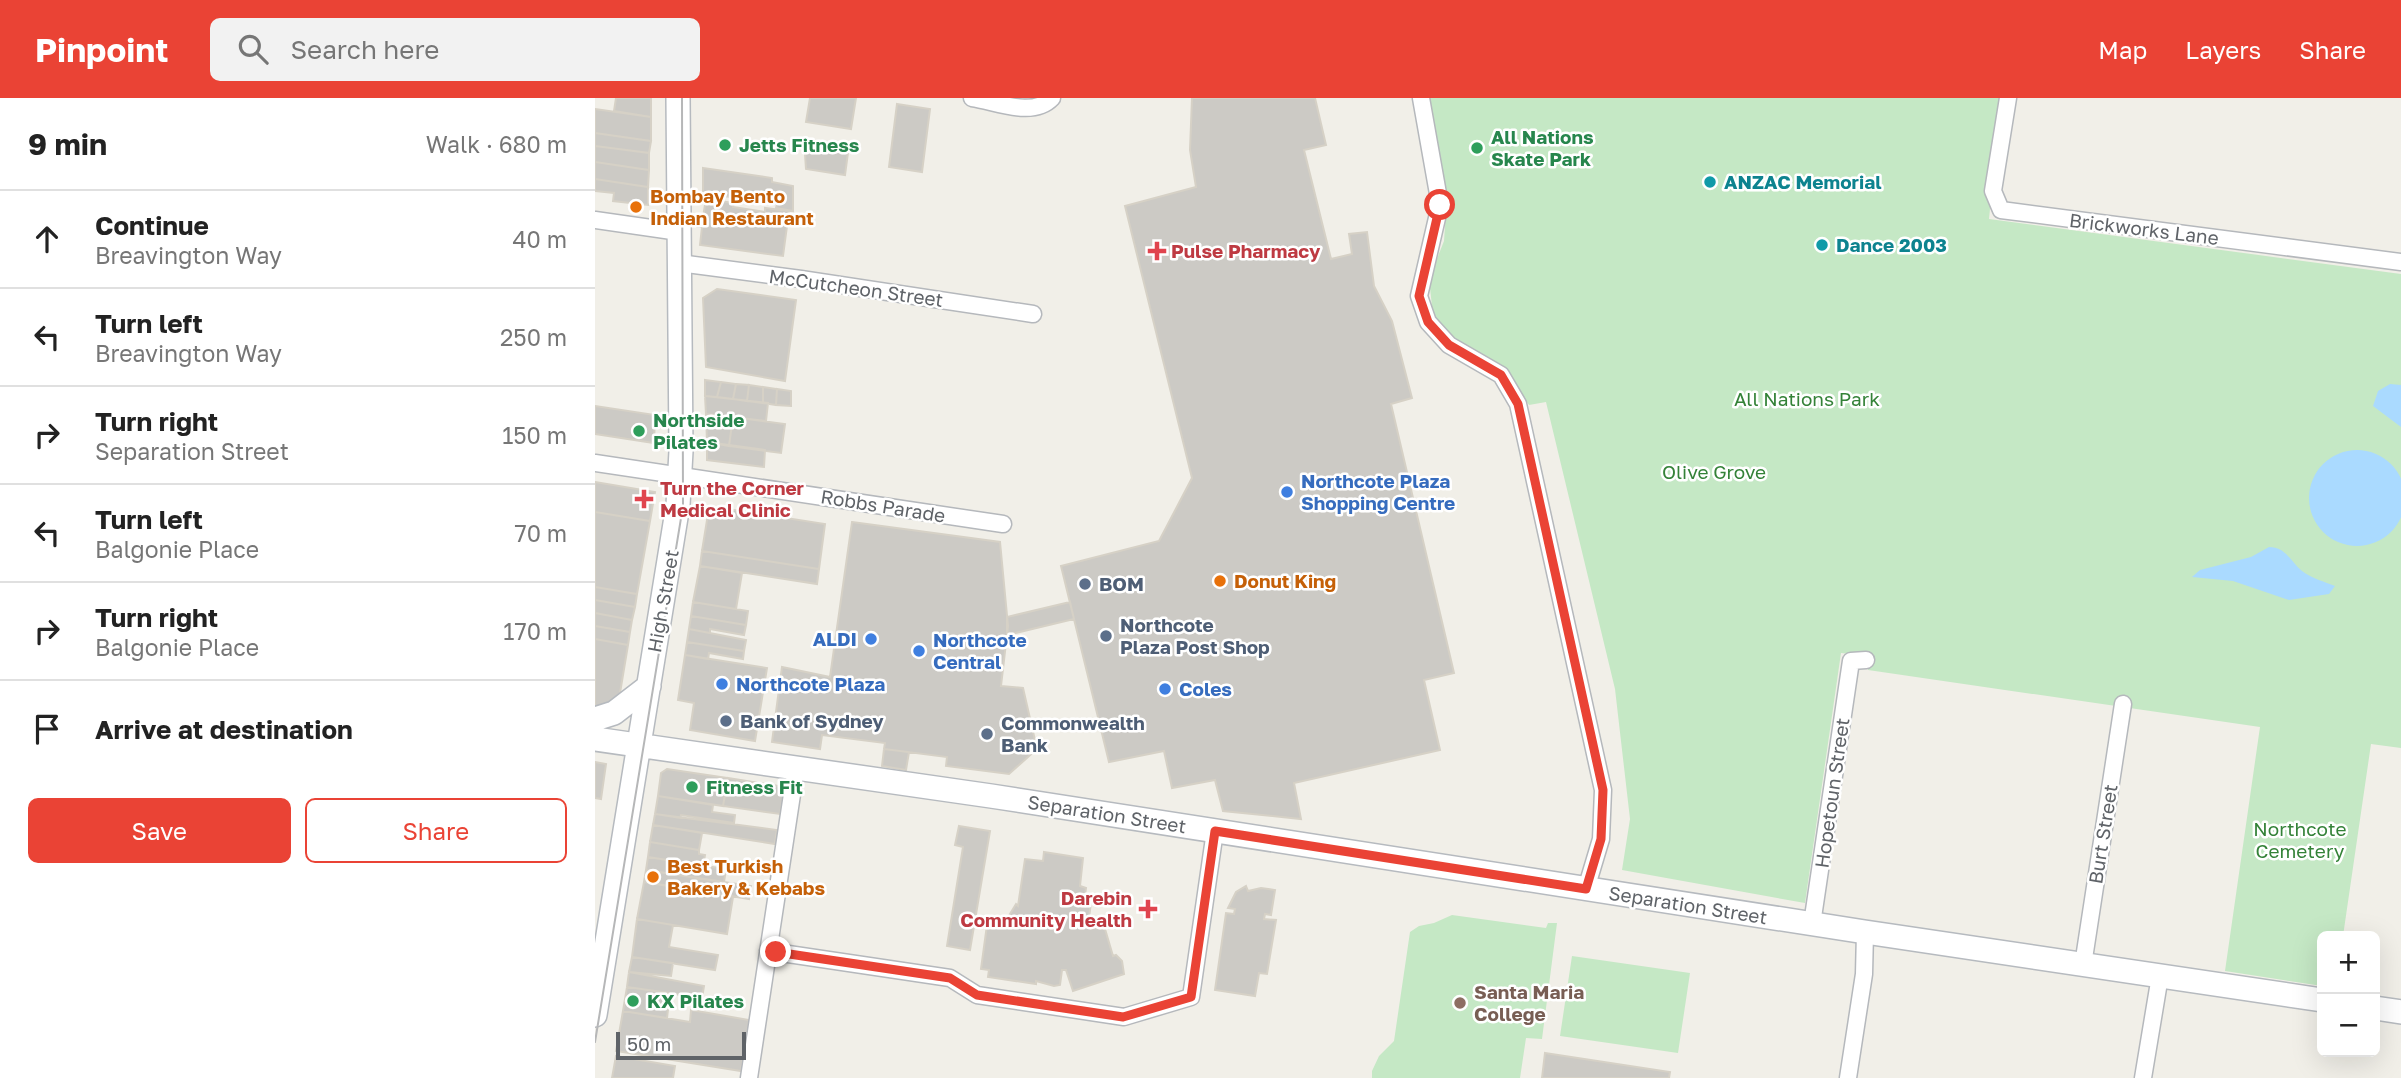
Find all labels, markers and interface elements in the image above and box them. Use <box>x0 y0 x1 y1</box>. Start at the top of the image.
search box <box>210 18 700 81</box>
text: Pinpoint <box>35 30 168 69</box>
icon: search <box>234 30 272 68</box>
text: Search here <box>290 34 439 65</box>
text: Map <box>2098 35 2147 64</box>
text: Layers <box>2185 35 2261 64</box>
text: Share <box>2299 35 2366 64</box>
place label: All Nations Skate Park <box>1491 125 1594 170</box>
text: 9 min <box>28 126 107 162</box>
text: Walk · 680 m <box>426 130 567 158</box>
place label: Jetts Fitness <box>739 133 860 156</box>
marker: Jetts Fitness <box>717 137 733 153</box>
marker: All Nations Skate Park <box>1469 140 1485 156</box>
place label: ANZAC Memorial <box>1724 170 1882 193</box>
marker: ANZAC Memorial <box>1702 174 1718 190</box>
place label: Bombay Bento Indian Restaurant <box>650 184 814 229</box>
route start <box>1424 189 1455 220</box>
marker: Bombay Bento Indian Restaurant <box>628 199 644 215</box>
street label: Brickworks Lane <box>2068 208 2220 249</box>
text: Continue <box>95 210 209 241</box>
icon: ahead <box>28 220 66 258</box>
text: 40 m <box>513 225 567 253</box>
place label: Dance 2003 <box>1836 233 1947 256</box>
marker: Dance 2003 <box>1814 237 1830 253</box>
place label: Pulse Pharmacy <box>1171 239 1321 262</box>
text: Breavington Way <box>95 241 282 269</box>
marker: Pulse Pharmacy <box>1149 243 1165 259</box>
street label: McCutcheon Street <box>767 264 945 311</box>
text: Turn left <box>95 308 203 339</box>
icon: left <box>28 318 66 356</box>
text: 250 m <box>500 323 567 351</box>
text: Breavington Way <box>95 339 282 367</box>
park label: All Nations Park <box>1734 387 1880 410</box>
text: Turn right <box>95 406 218 437</box>
place label: Northside Pilates <box>653 408 744 453</box>
icon: right <box>28 416 66 454</box>
text: 150 m <box>502 421 567 449</box>
marker: Northside Pilates <box>631 423 647 439</box>
text: Separation Street <box>95 437 289 465</box>
park label: Olive Grove <box>1662 460 1766 483</box>
place label: Northcote Plaza Shopping Centre <box>1301 469 1455 514</box>
place label: Turn the Corner Medical Clinic <box>660 476 805 521</box>
street label: Robbs Parade <box>819 484 947 527</box>
marker: Northcote Plaza Shopping Centre <box>1279 484 1295 500</box>
marker: Turn the Corner Medical Clinic <box>634 489 654 509</box>
text: Turn left <box>95 504 203 535</box>
icon: left <box>28 514 66 552</box>
text: 70 m <box>514 519 567 547</box>
text: Balgonie Place <box>95 535 259 563</box>
street label: High Street <box>642 548 683 654</box>
place label: Donut King <box>1234 569 1336 592</box>
place label: BOM <box>1099 572 1144 595</box>
marker: Donut King <box>1212 573 1228 589</box>
marker: BOM <box>1077 576 1093 592</box>
text: Turn right <box>95 602 218 633</box>
icon: right <box>28 612 66 650</box>
place label: Northcote Plaza Post Shop <box>1120 613 1270 658</box>
text: 170 m <box>503 617 567 645</box>
place label: ALDI <box>813 627 857 650</box>
place label: Northcote Central <box>933 628 1027 673</box>
marker: Northcote Plaza Post Shop <box>1098 628 1114 644</box>
marker: ALDI <box>863 631 879 647</box>
text: Balgonie Place <box>95 633 259 661</box>
marker: Northcote Central <box>911 643 927 659</box>
place label: Northcote Plaza <box>736 672 885 695</box>
marker: Northcote Plaza <box>714 676 730 692</box>
place label: Coles <box>1179 677 1232 700</box>
marker: Coles <box>1157 681 1173 697</box>
place label: Bank of Sydney <box>740 709 884 732</box>
icon: arrive <box>28 710 66 748</box>
place label: Commonwealth Bank <box>1001 711 1145 756</box>
marker: Bank of Sydney <box>718 713 734 729</box>
text: Arrive at destination <box>95 714 353 745</box>
street label: Hopetoun Street <box>1810 716 1853 870</box>
marker: Commonwealth Bank <box>979 726 995 742</box>
place label: Fitness Fit <box>706 775 803 798</box>
marker: Fitness Fit <box>684 779 700 795</box>
street label: Burt Street <box>2083 782 2122 885</box>
street label: Separation Street <box>1026 790 1188 837</box>
button: Save <box>28 798 291 863</box>
button: Share <box>305 798 567 863</box>
park label: Northcote Cemetery <box>2253 817 2347 862</box>
place label: Best Turkish Bakery & Kebabs <box>667 854 826 899</box>
marker: Best Turkish Bakery & Kebabs <box>645 869 661 885</box>
street label: Separation Street <box>1607 881 1769 928</box>
place label: Darebin Community Health <box>960 886 1132 931</box>
marker: Darebin Community Health <box>1138 899 1158 919</box>
map controls <box>2317 931 2380 1057</box>
button: + <box>2317 931 2380 994</box>
route end <box>760 936 791 967</box>
place label: Santa Maria College <box>1474 980 1584 1025</box>
place label: KX Pilates <box>647 989 745 1012</box>
marker: KX Pilates <box>625 993 641 1009</box>
button: − <box>2317 994 2380 1057</box>
marker: Santa Maria College <box>1452 995 1468 1011</box>
scale bar <box>616 1029 745 1061</box>
text: 50 m <box>627 1032 671 1055</box>

